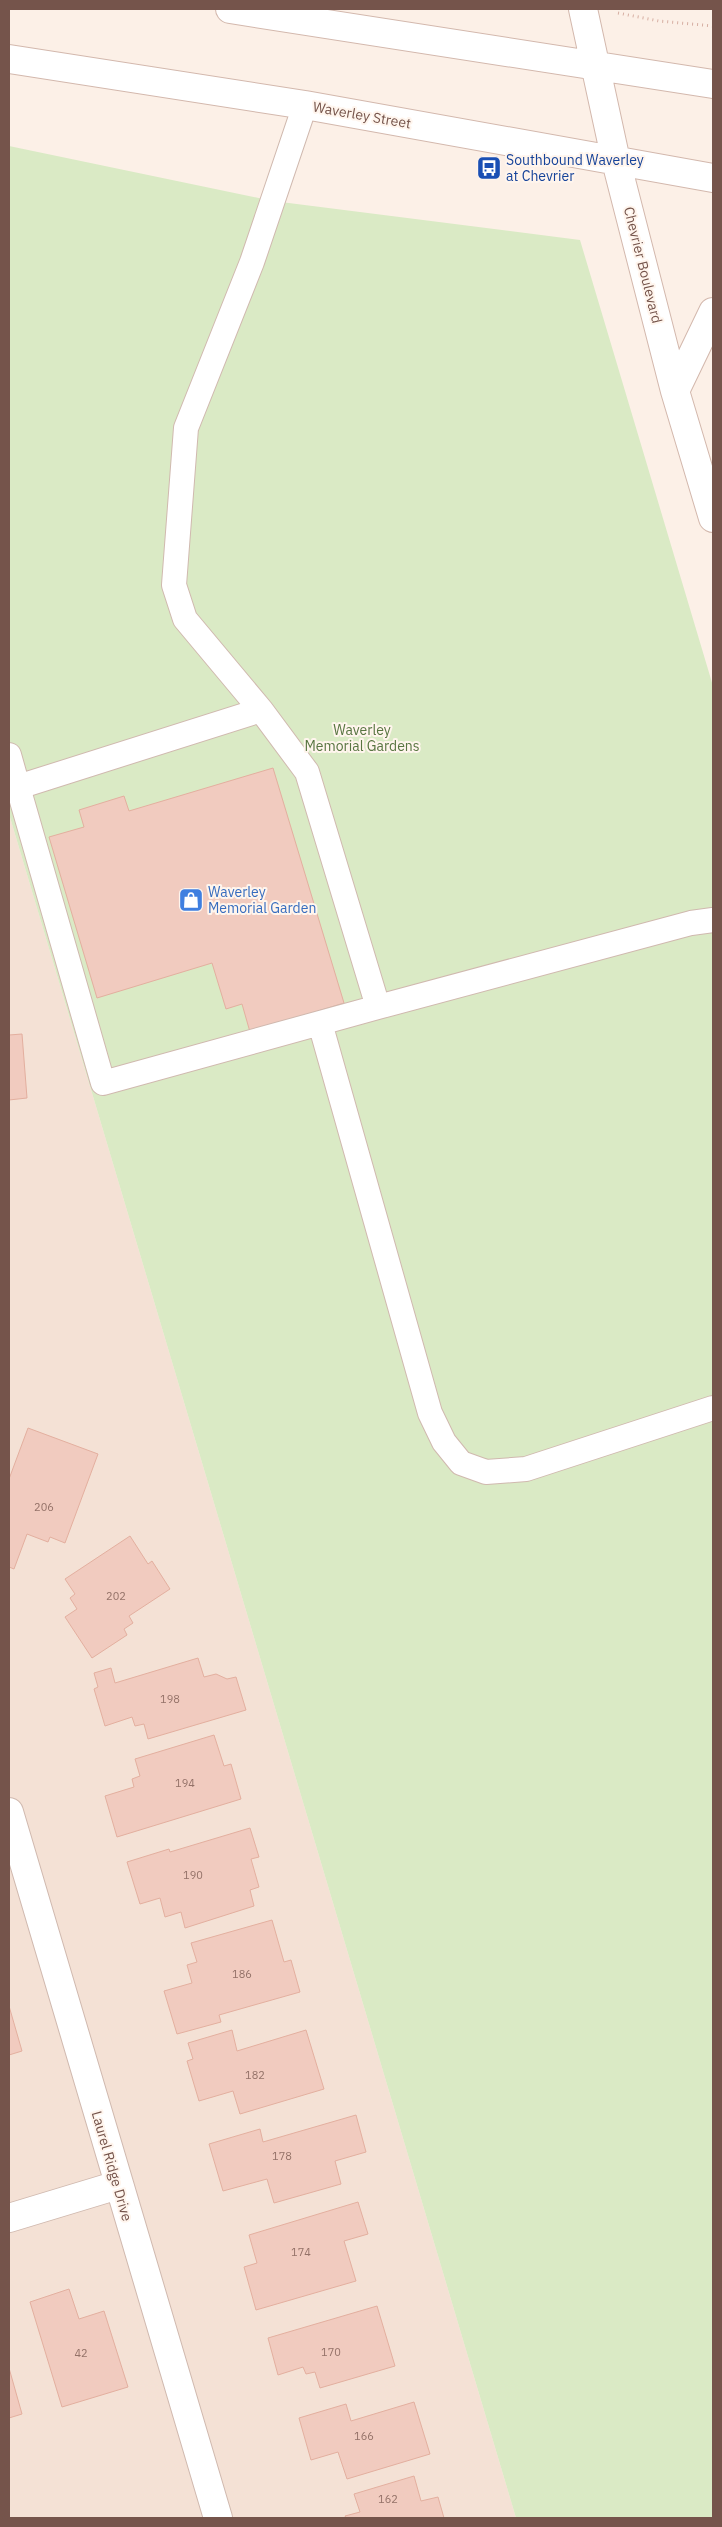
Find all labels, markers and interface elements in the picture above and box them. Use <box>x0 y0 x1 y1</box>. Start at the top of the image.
street label: Waverley Street <box>311 98 413 133</box>
place label: Southbound Waverley at Chevrier <box>506 151 644 185</box>
bus stop icon: Southbound Waverley at Chevrier <box>476 155 502 181</box>
street label: Chevrier Boulevard <box>620 205 666 325</box>
park label: Waverley Memorial Gardens <box>304 721 420 755</box>
place label: Waverley Memorial Garden <box>208 883 316 917</box>
shop icon: Waverley Memorial Garden <box>178 887 204 913</box>
house number: 206 <box>34 1500 54 1514</box>
house number: 202 <box>106 1589 126 1603</box>
house number: 198 <box>160 1692 180 1706</box>
house number: 194 <box>175 1776 195 1790</box>
house number: 190 <box>183 1868 203 1882</box>
house number: 186 <box>232 1967 252 1981</box>
house number: 182 <box>245 2068 265 2082</box>
street label: Laurel Ridge Drive <box>88 2109 136 2223</box>
house number: 178 <box>272 2149 292 2163</box>
house number: 174 <box>291 2245 311 2259</box>
house number: 170 <box>321 2345 341 2359</box>
house number: 42 <box>74 2346 88 2360</box>
house number: 166 <box>354 2429 374 2443</box>
house number: 162 <box>378 2492 398 2506</box>

